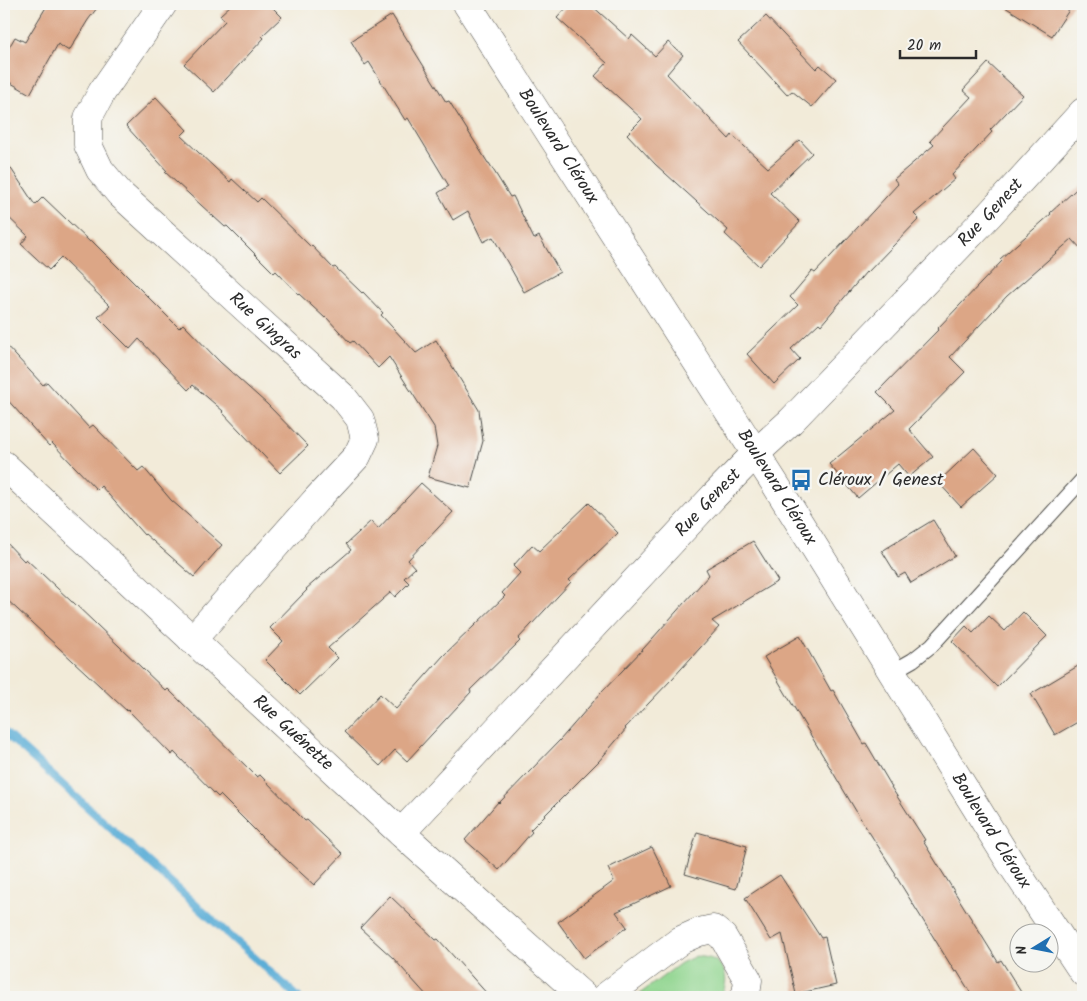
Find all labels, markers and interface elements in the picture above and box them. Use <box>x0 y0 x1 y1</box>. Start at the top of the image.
scale bar <box>900 28 976 60</box>
text: 20 m <box>907 34 941 58</box>
street label: Boulevard Cléroux <box>510 83 607 210</box>
street label: Rue Genest <box>951 171 1031 254</box>
street label: Rue Gingras <box>222 285 309 367</box>
street label: Boulevard Cléroux <box>729 423 825 551</box>
street label: Rue Genest <box>668 461 749 544</box>
place label: Cléroux / Genest <box>818 466 945 495</box>
bus stop icon: Cléroux / Genest <box>788 467 814 493</box>
street label: Rue Guénette <box>246 688 340 778</box>
street label: Boulevard Cléroux <box>943 767 1039 895</box>
north arrow <box>1010 924 1060 974</box>
text: N <box>1011 944 1034 956</box>

